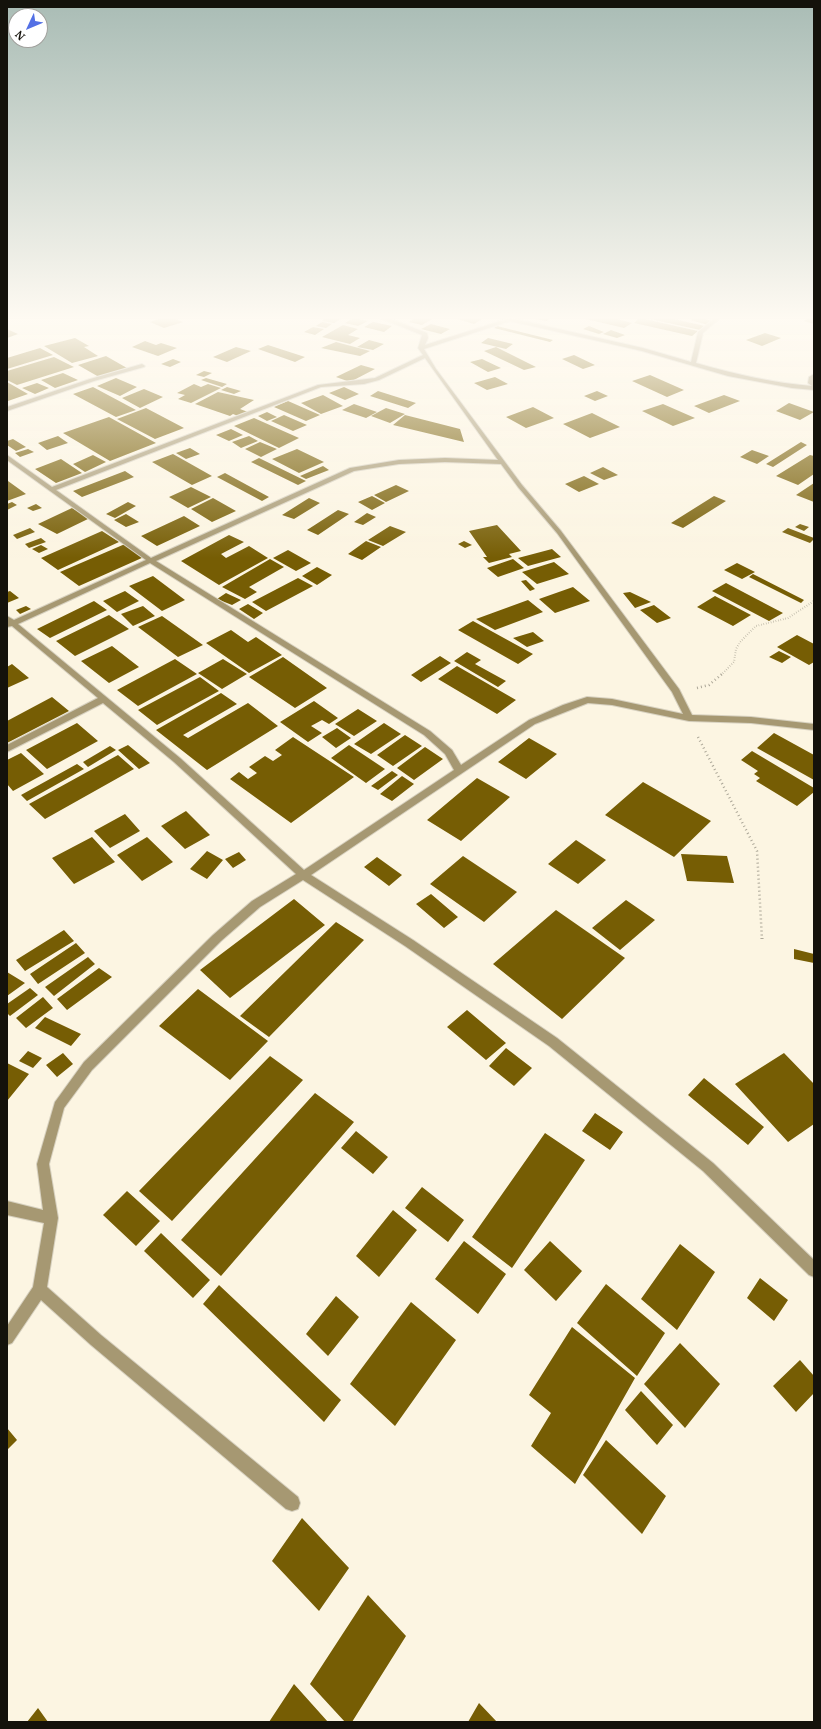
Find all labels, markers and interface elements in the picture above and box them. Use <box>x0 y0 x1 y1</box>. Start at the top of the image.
north arrow <box>8 8 48 48</box>
text: N <box>12 28 28 44</box>

